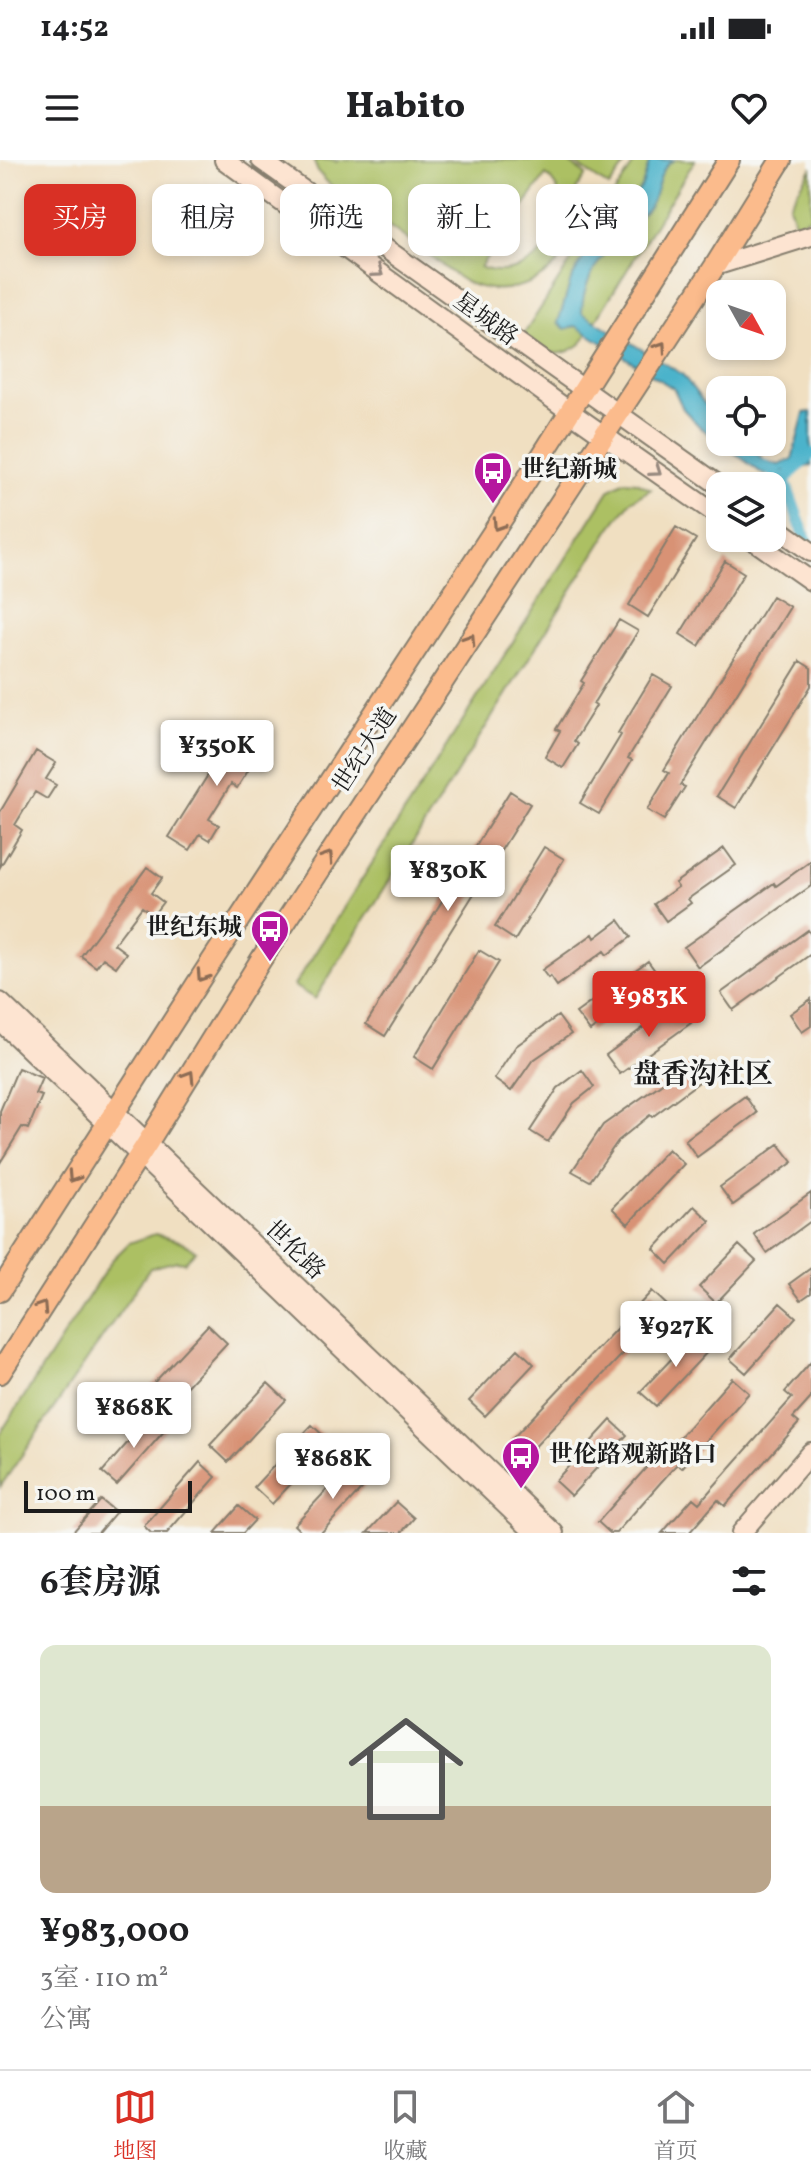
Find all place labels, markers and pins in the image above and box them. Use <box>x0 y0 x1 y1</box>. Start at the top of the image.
bus stop icon: 世纪新城 <box>472 450 514 505</box>
place label: 世纪新城 <box>521 454 617 488</box>
pin: ¥350K <box>161 720 273 788</box>
pin: ¥830K <box>392 845 504 913</box>
bus stop icon: 世纪东城 <box>249 908 291 963</box>
place label: 世纪东城 <box>146 912 242 946</box>
pin: ¥983K <box>593 971 705 1039</box>
pin: ¥927K <box>620 1301 732 1369</box>
pin: ¥868K <box>78 1382 190 1450</box>
pin: ¥868K <box>277 1433 389 1501</box>
bus stop icon: 世伦路观新路口 <box>500 1435 542 1490</box>
place label: 世伦路观新路口 <box>549 1439 717 1473</box>

